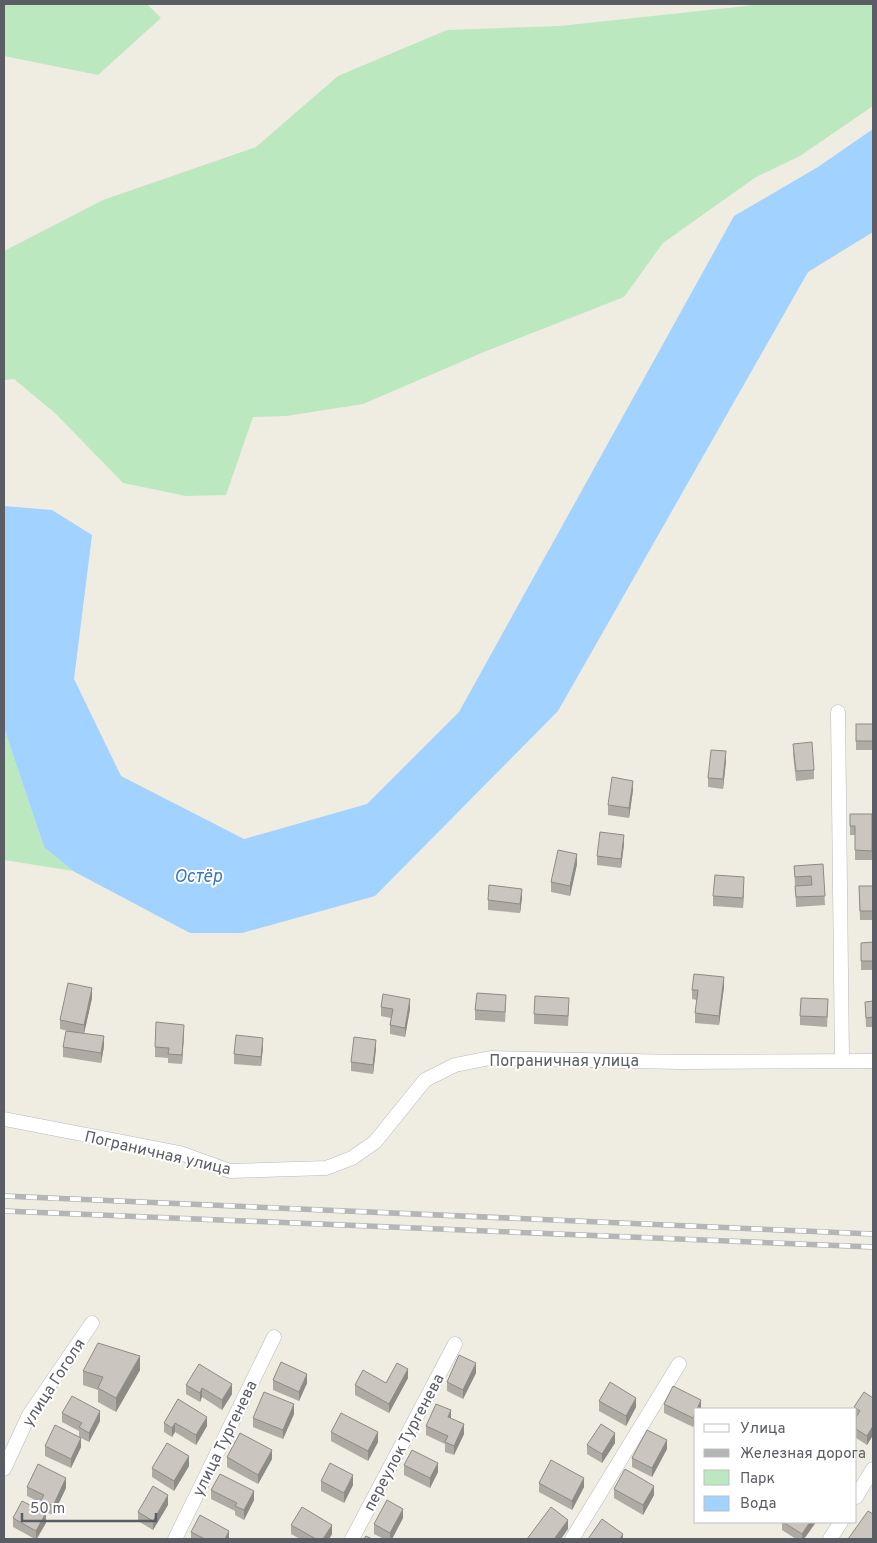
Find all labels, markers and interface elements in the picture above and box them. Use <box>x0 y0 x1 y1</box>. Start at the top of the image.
water label: Остёр <box>174 866 222 889</box>
street label: Пограничная улица <box>489 1052 639 1072</box>
street label: Пограничная улица <box>82 1127 233 1181</box>
street label: улица Гоголя <box>19 1335 91 1431</box>
street label: переулок Тургенева <box>360 1371 449 1515</box>
street label: улица Тургенева <box>189 1378 263 1500</box>
legend <box>694 1408 857 1523</box>
text: Улица <box>740 1420 785 1439</box>
text: Железная дорога <box>740 1445 866 1464</box>
text: Парк <box>740 1470 775 1489</box>
scale bar <box>22 1490 156 1522</box>
text: Вода <box>740 1495 776 1514</box>
text: 50 m <box>30 1500 65 1519</box>

